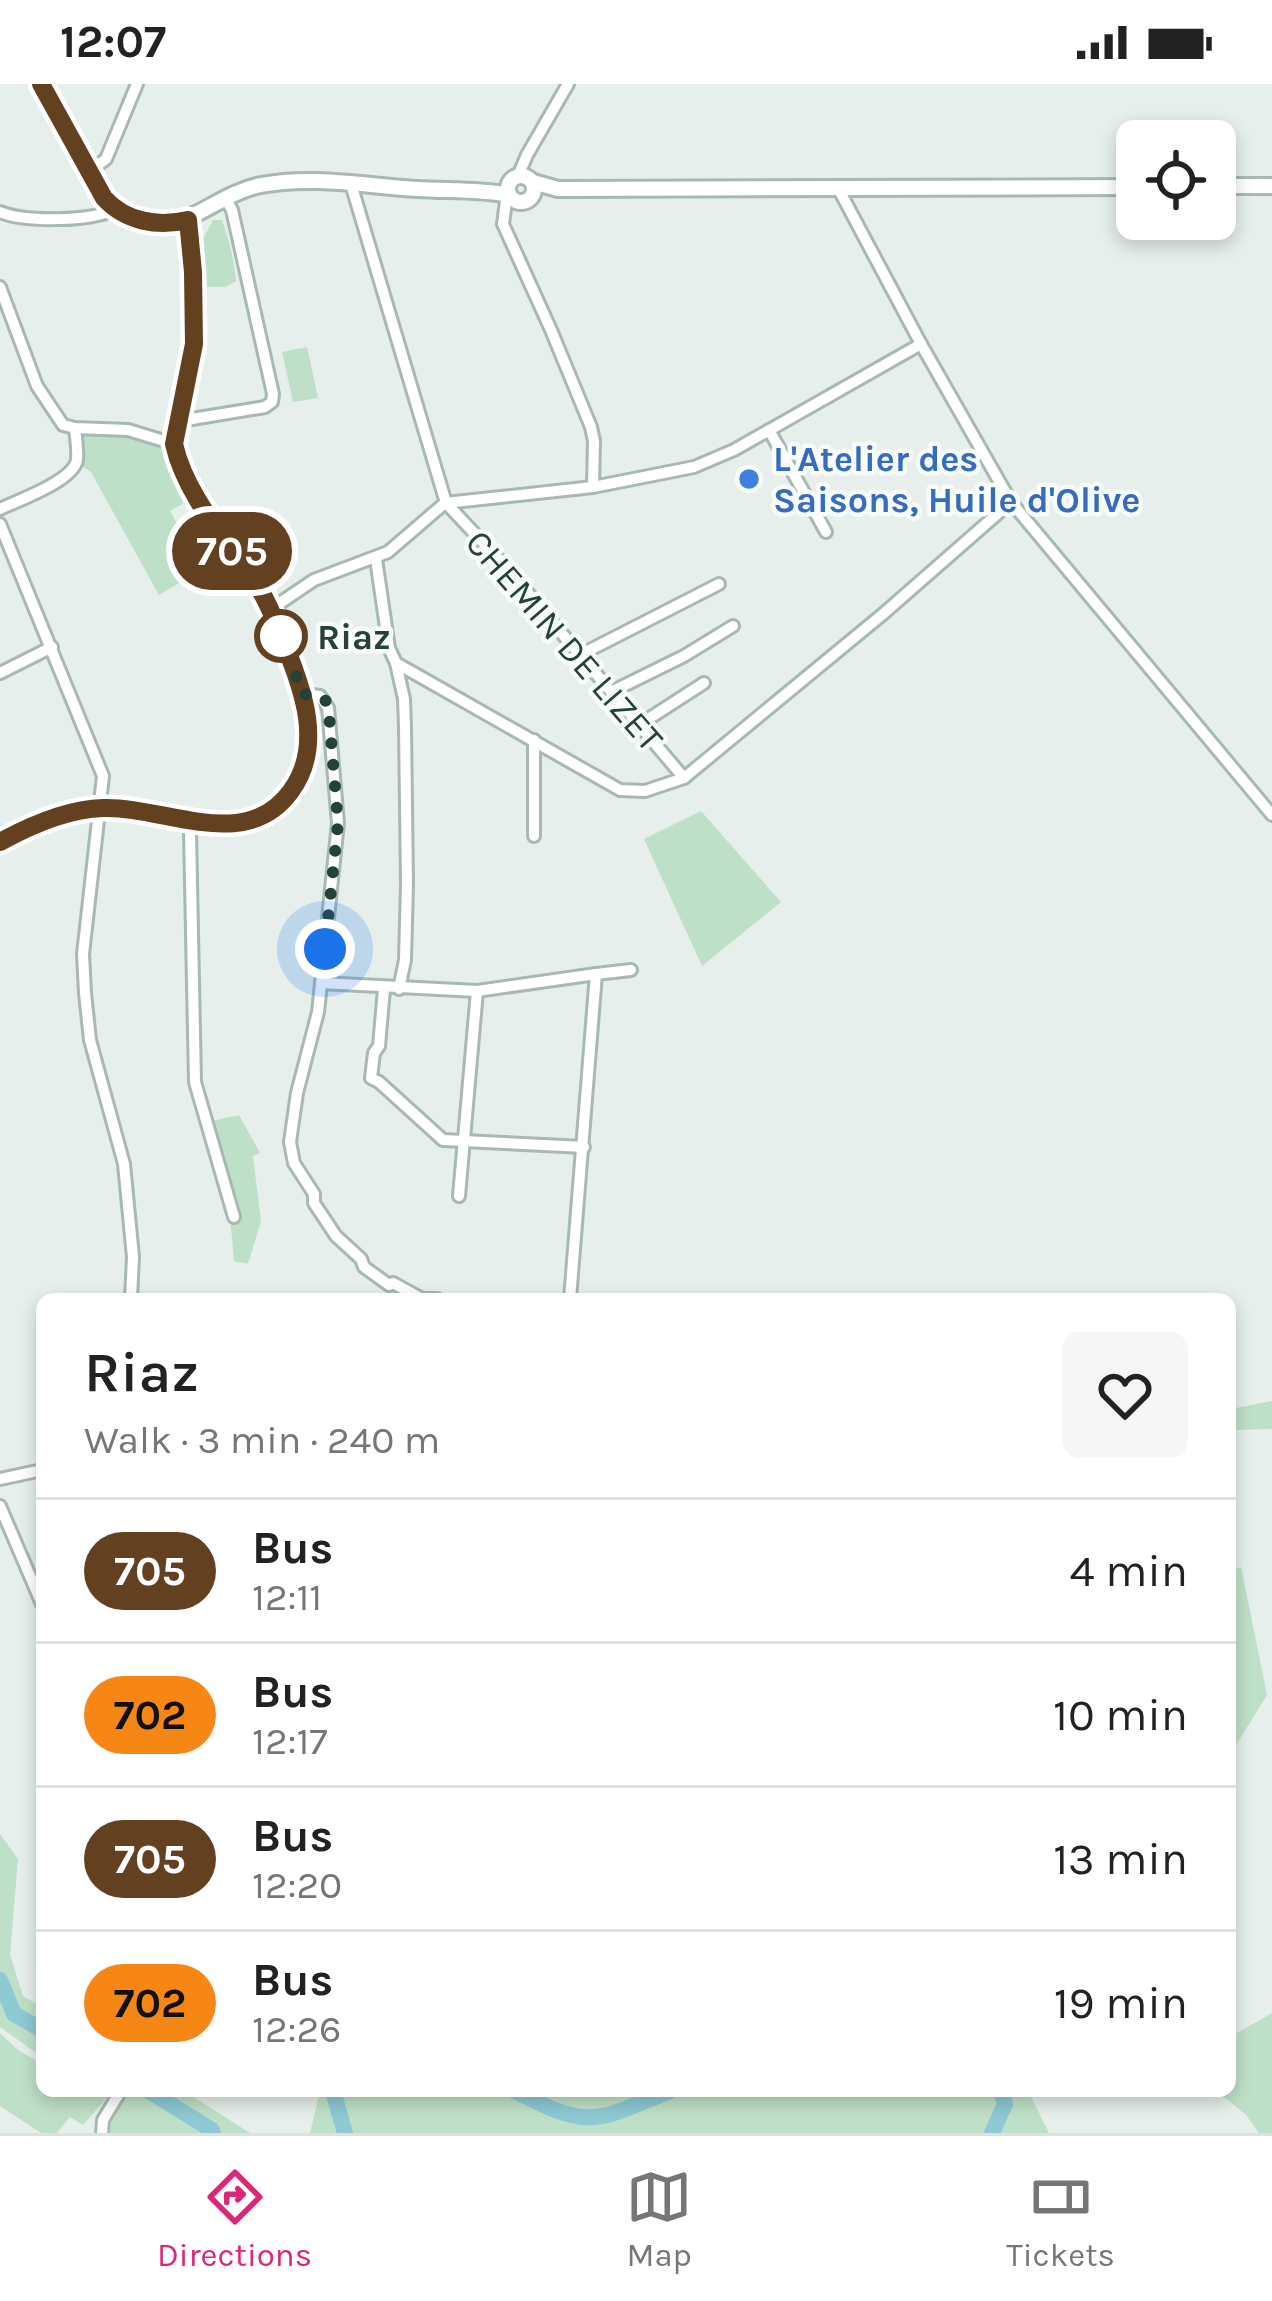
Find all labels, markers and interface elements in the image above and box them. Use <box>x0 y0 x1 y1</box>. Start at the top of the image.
text: 12:07 <box>60 16 166 68</box>
map controls <box>1116 120 1236 240</box>
button: locate <box>1116 120 1236 240</box>
place label: L'Atelier des Saisons, Huile d'Olive <box>773 438 1140 521</box>
marker: L'Atelier des Saisons, Huile d'Olive <box>736 466 762 492</box>
line badge: 705 <box>163 512 301 590</box>
street label: CHEMIN DE LIZET <box>457 522 672 760</box>
text: 705 <box>196 526 268 576</box>
marker: Riaz <box>256 611 306 661</box>
place label: Riaz <box>317 616 391 658</box>
your location <box>295 919 355 979</box>
button: heart <box>1062 1332 1188 1458</box>
text: Riaz <box>84 1339 199 1405</box>
text: Walk · 3 min · 240 m <box>84 1417 440 1463</box>
text: Bus <box>252 1522 333 1574</box>
text: 4 min <box>1070 1545 1188 1597</box>
text: 705 <box>114 1546 186 1596</box>
text: 12:11 <box>252 1574 322 1620</box>
text: Bus <box>252 1666 333 1718</box>
text: 10 min <box>1053 1689 1188 1741</box>
text: 702 <box>114 1690 186 1740</box>
text: 12:17 <box>252 1718 328 1764</box>
text: Bus <box>252 1810 333 1862</box>
text: 13 min <box>1053 1833 1188 1885</box>
text: 705 <box>114 1834 186 1884</box>
text: 12:20 <box>252 1862 342 1908</box>
text: Bus <box>252 1954 333 2006</box>
text: 19 min <box>1054 1977 1188 2029</box>
text: 702 <box>114 1978 186 2028</box>
text: 12:26 <box>252 2006 341 2052</box>
tab: Directions <box>157 2164 312 2274</box>
tab: Map <box>626 2164 692 2274</box>
tab: Tickets <box>1006 2164 1115 2274</box>

